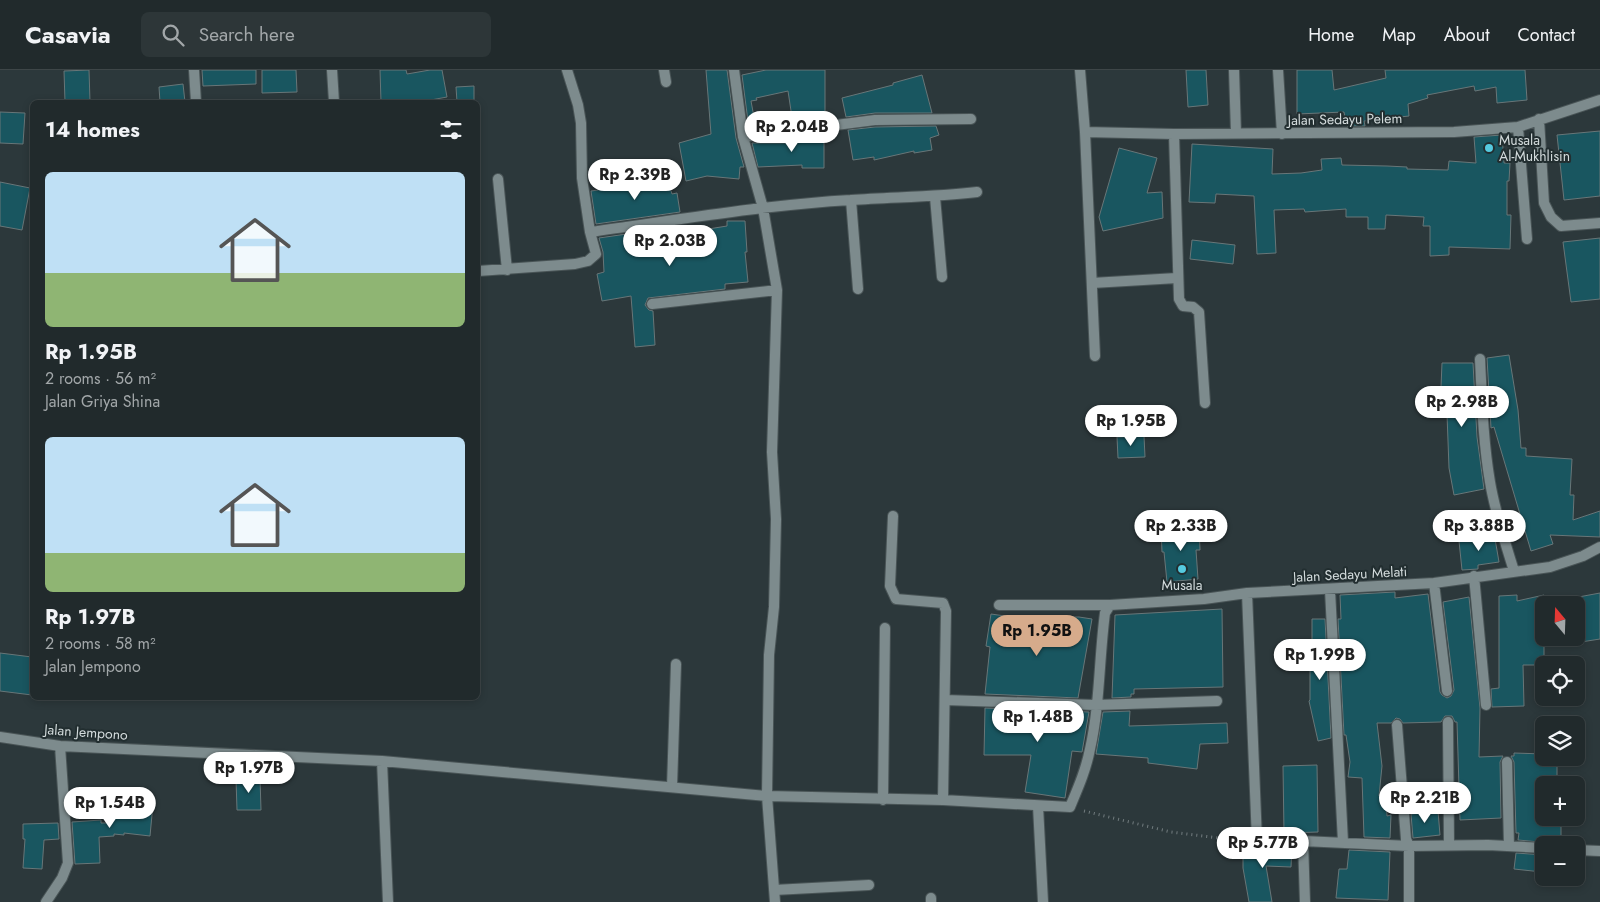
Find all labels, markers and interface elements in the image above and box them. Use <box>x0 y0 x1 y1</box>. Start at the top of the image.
search box <box>141 12 491 57</box>
text: Casavia <box>25 17 111 52</box>
icon: search <box>159 21 187 49</box>
text: Search here <box>199 21 295 48</box>
text: Home <box>1308 22 1354 48</box>
text: Map <box>1382 22 1416 48</box>
text: About <box>1444 22 1489 48</box>
text: Contact <box>1517 22 1575 48</box>
street label: Jalan Sedayu Pelem <box>1286 108 1402 130</box>
pin: Rp 2.04B <box>740 111 844 153</box>
text: 14 homes <box>45 115 140 145</box>
text: Rp 2.04B <box>755 115 829 138</box>
icon: filters <box>437 116 465 144</box>
place label: Musala Al-Mukhlisin <box>1499 130 1570 166</box>
marker: Musala Al-Mukhlisin <box>1483 142 1495 154</box>
pin: Rp 2.39B <box>583 158 687 201</box>
text: Rp 2.39B <box>599 163 671 186</box>
icon: home <box>210 205 300 295</box>
pin: Rp 2.03B <box>618 224 722 267</box>
text: Rp 2.03B <box>634 229 706 252</box>
text: Rp 1.95B <box>45 337 137 367</box>
text: 2 rooms · 56 m² <box>45 367 156 390</box>
pin: Rp 2.98B <box>1410 386 1514 428</box>
text: Jalan Griya Shina <box>45 390 160 413</box>
text: Rp 2.98B <box>1426 390 1498 413</box>
pin: Rp 1.95B <box>1079 404 1183 447</box>
text: Rp 1.95B <box>1096 409 1166 432</box>
icon: home <box>210 470 300 560</box>
pin: Rp 2.33B <box>1129 510 1233 552</box>
pin: Rp 3.88B <box>1427 510 1531 552</box>
text: Rp 2.33B <box>1145 514 1217 537</box>
text: Rp 3.88B <box>1444 514 1514 537</box>
street label: Jalan Sedayu Melati <box>1290 561 1408 587</box>
marker: Musala <box>1176 563 1188 575</box>
place label: Musala <box>1161 575 1203 595</box>
north arrow <box>1535 596 1585 646</box>
map controls <box>1535 596 1585 886</box>
text: Rp 1.97B <box>45 602 135 632</box>
pin: Rp 1.95B <box>985 614 1089 657</box>
text: Rp 1.95B <box>1002 619 1072 642</box>
text: 2 rooms · 58 m² <box>45 632 156 655</box>
pin: Rp 1.99B <box>1268 638 1372 681</box>
text: Rp 1.99B <box>1285 643 1355 666</box>
text: Jalan Jempono <box>45 655 141 678</box>
button: locate <box>1535 656 1585 706</box>
pin: Rp 1.48B <box>986 700 1090 743</box>
text: Rp 1.48B <box>1003 705 1073 728</box>
button: layers <box>1535 716 1585 766</box>
street label: Jalan Jempono <box>42 719 129 745</box>
pin: Rp 1.97B <box>197 752 301 794</box>
text: Rp 1.97B <box>215 756 283 779</box>
button: + <box>1535 776 1585 826</box>
pin: Rp 2.21B <box>1373 782 1477 824</box>
pin: Rp 1.54B <box>58 786 162 829</box>
text: Rp 2.21B <box>1390 786 1460 809</box>
text: Rp 1.54B <box>75 791 145 814</box>
pin: Rp 5.77B <box>1211 826 1315 869</box>
text: Rp 5.77B <box>1228 831 1298 854</box>
button: − <box>1535 836 1585 886</box>

